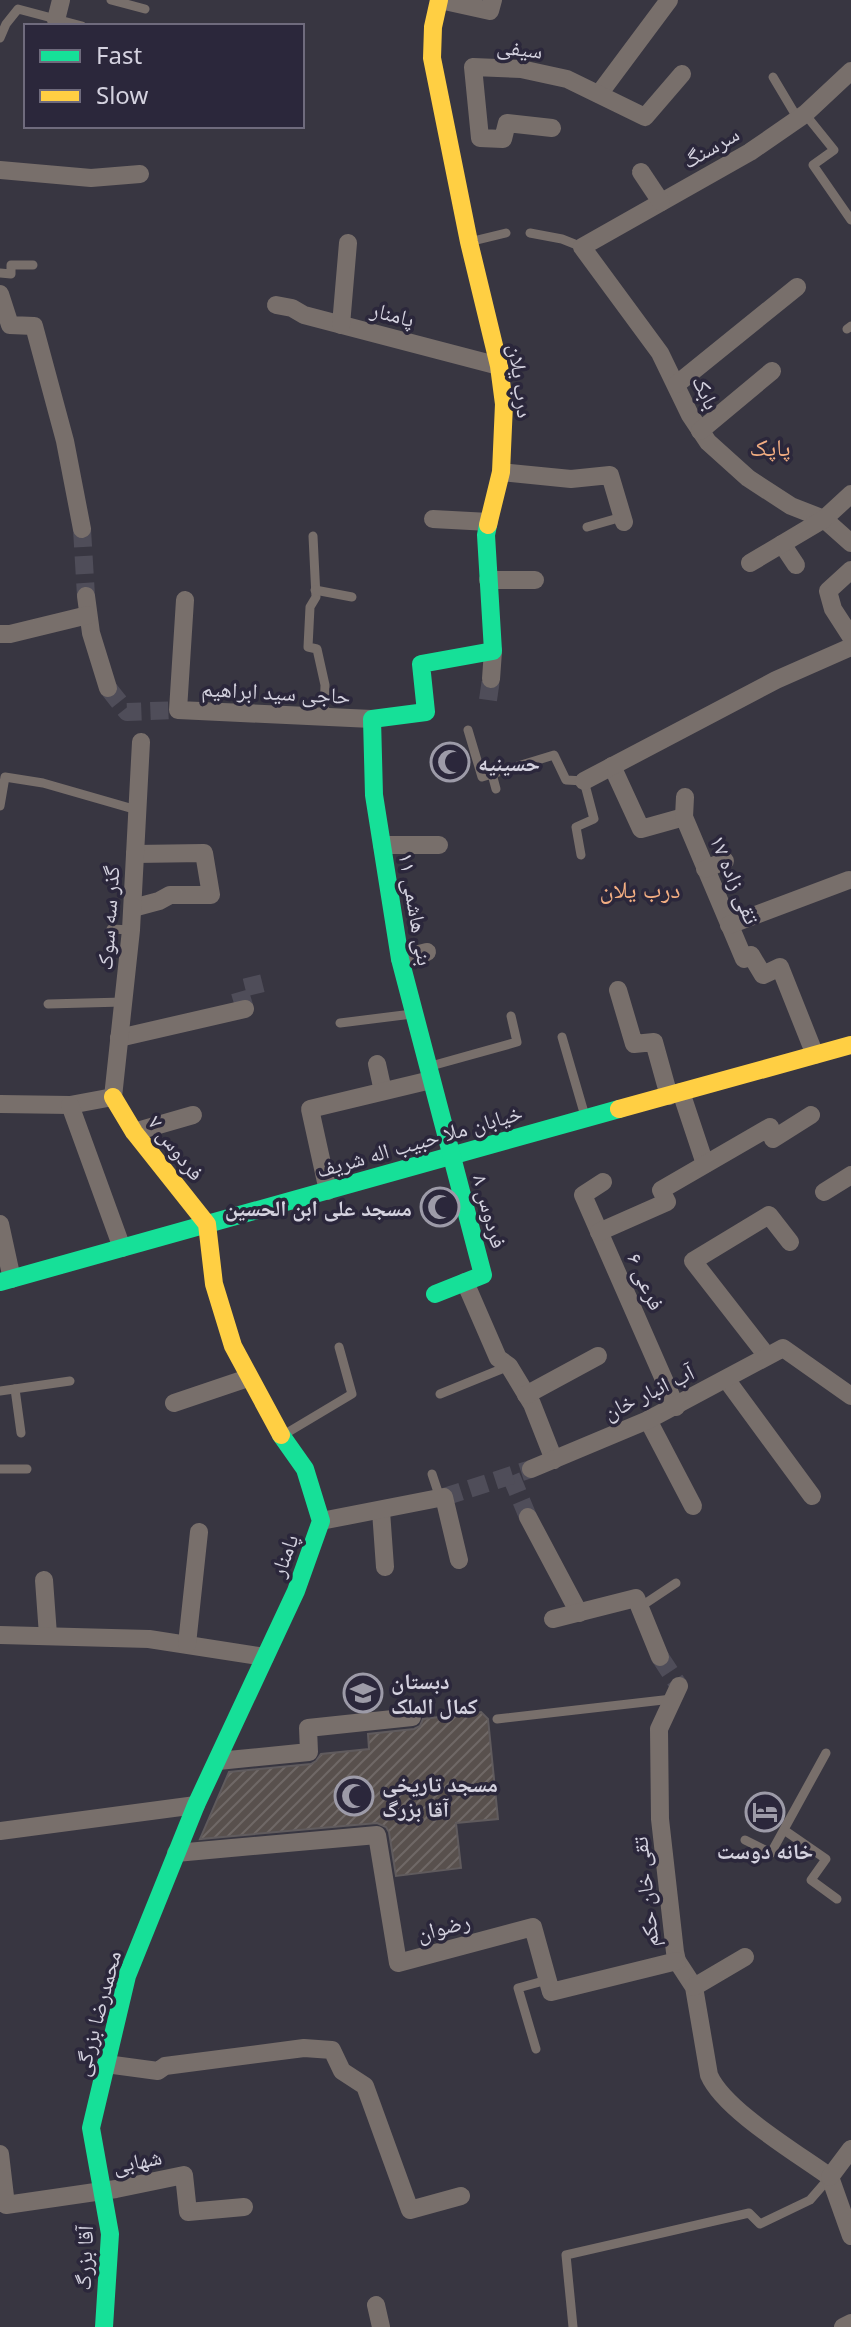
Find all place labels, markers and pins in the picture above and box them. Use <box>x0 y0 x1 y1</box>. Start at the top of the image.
mosque icon: حسینیه <box>429 741 471 783</box>
place label: حسینیه <box>478 747 540 777</box>
mosque icon: مسجد علی ابن الحسین <box>419 1186 461 1228</box>
place label: مسجد علی ابن الحسین <box>225 1192 412 1222</box>
place label: دبستان کمال الملک <box>391 1665 478 1720</box>
school or university icon: دبستان کمال الملک <box>342 1672 384 1714</box>
place label: مسجد تاریخی آقا بزرگ <box>382 1768 498 1823</box>
mosque icon: مسجد تاریخی آقا بزرگ <box>333 1775 375 1817</box>
hotel icon: خانه دوست <box>744 1791 786 1833</box>
place label: خانه دوست <box>717 1835 813 1865</box>

